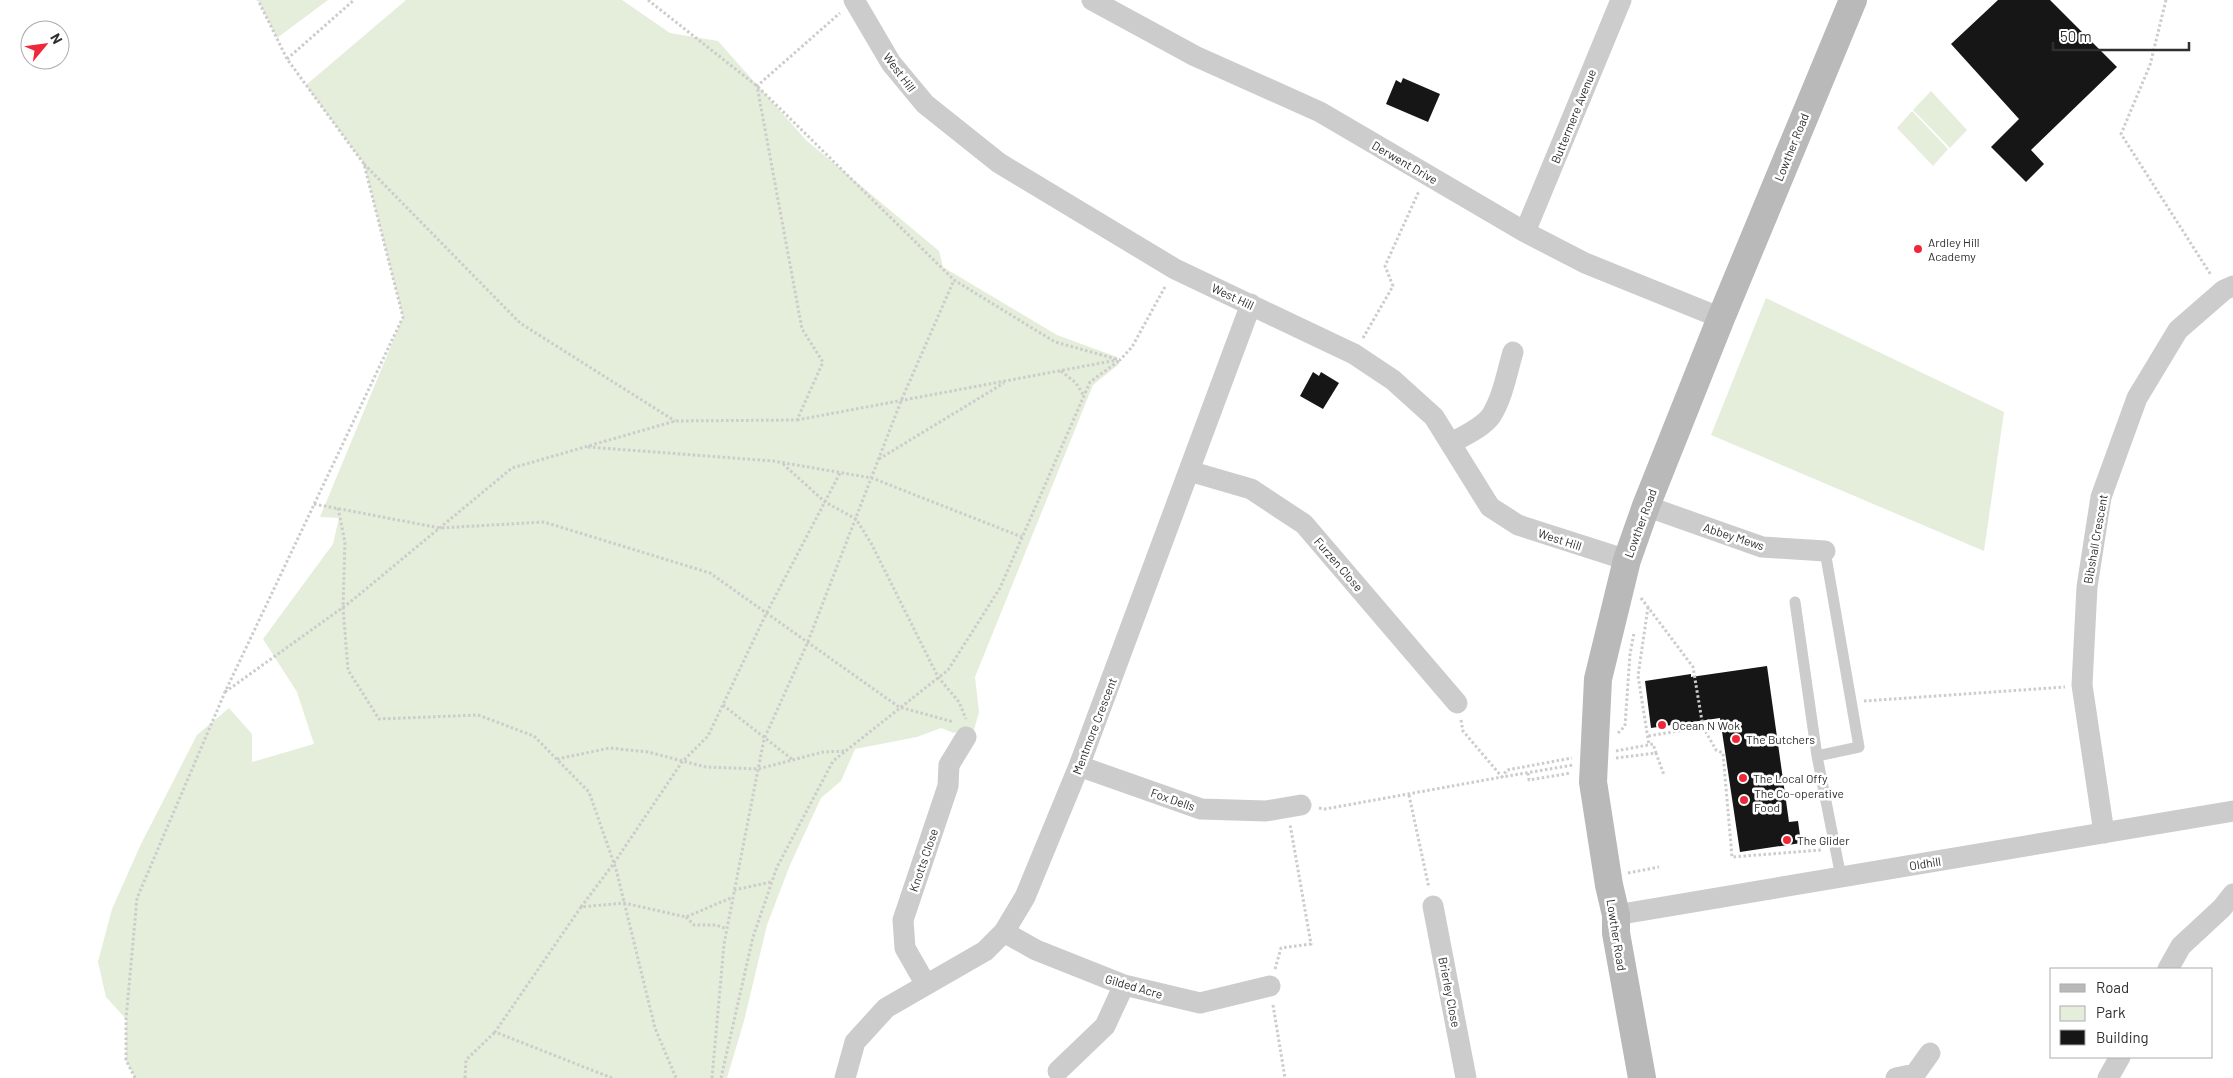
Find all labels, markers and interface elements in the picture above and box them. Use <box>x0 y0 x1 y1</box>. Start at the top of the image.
north arrow <box>20 20 70 70</box>
scale bar <box>2053 20 2189 52</box>
text: 50 m <box>2060 27 2092 45</box>
text: N <box>47 30 66 47</box>
street label: West Hill <box>881 50 919 94</box>
street label: Buttermere Avenue <box>1548 67 1598 165</box>
street label: Lowther Road <box>1771 111 1811 183</box>
street label: Derwent Drive <box>1370 138 1440 186</box>
place label: Ardley Hill Academy <box>1928 235 1980 263</box>
marker: Ardley Hill Academy <box>1912 243 1924 255</box>
street label: West Hill <box>1210 280 1256 312</box>
street label: Lowther Road <box>1621 487 1659 559</box>
street label: Bibshall Crescent <box>2080 493 2110 585</box>
street label: Abbey Mews <box>1702 520 1766 553</box>
street label: West Hill <box>1536 525 1584 553</box>
street label: Furzen Close <box>1312 534 1366 594</box>
street label: Mentmore Crescent <box>1069 676 1119 776</box>
place label: Ocean N Wok <box>1672 718 1740 732</box>
marker: Ocean N Wok <box>1656 719 1668 731</box>
place label: The Butchers <box>1746 732 1815 746</box>
marker: The Butchers <box>1730 733 1742 745</box>
place label: The Local Offy <box>1753 771 1828 785</box>
marker: The Local Offy <box>1737 772 1749 784</box>
street label: Fox Dells <box>1149 785 1197 813</box>
place label: The Co-operative Food <box>1754 786 1844 814</box>
marker: The Co-operative Food <box>1738 794 1750 806</box>
street label: Knotts Close <box>906 827 940 893</box>
place label: The Glider <box>1797 833 1850 847</box>
marker: The Glider <box>1781 834 1793 846</box>
street label: Oldhill <box>1908 854 1942 872</box>
street label: Lowther Road <box>1604 898 1630 972</box>
street label: Brierley Close <box>1436 956 1464 1028</box>
legend <box>2050 968 2213 1058</box>
street label: Gilded Acre <box>1104 971 1164 1001</box>
text: Road <box>2096 978 2129 996</box>
text: Park <box>2096 1003 2126 1021</box>
text: Building <box>2096 1028 2149 1046</box>

